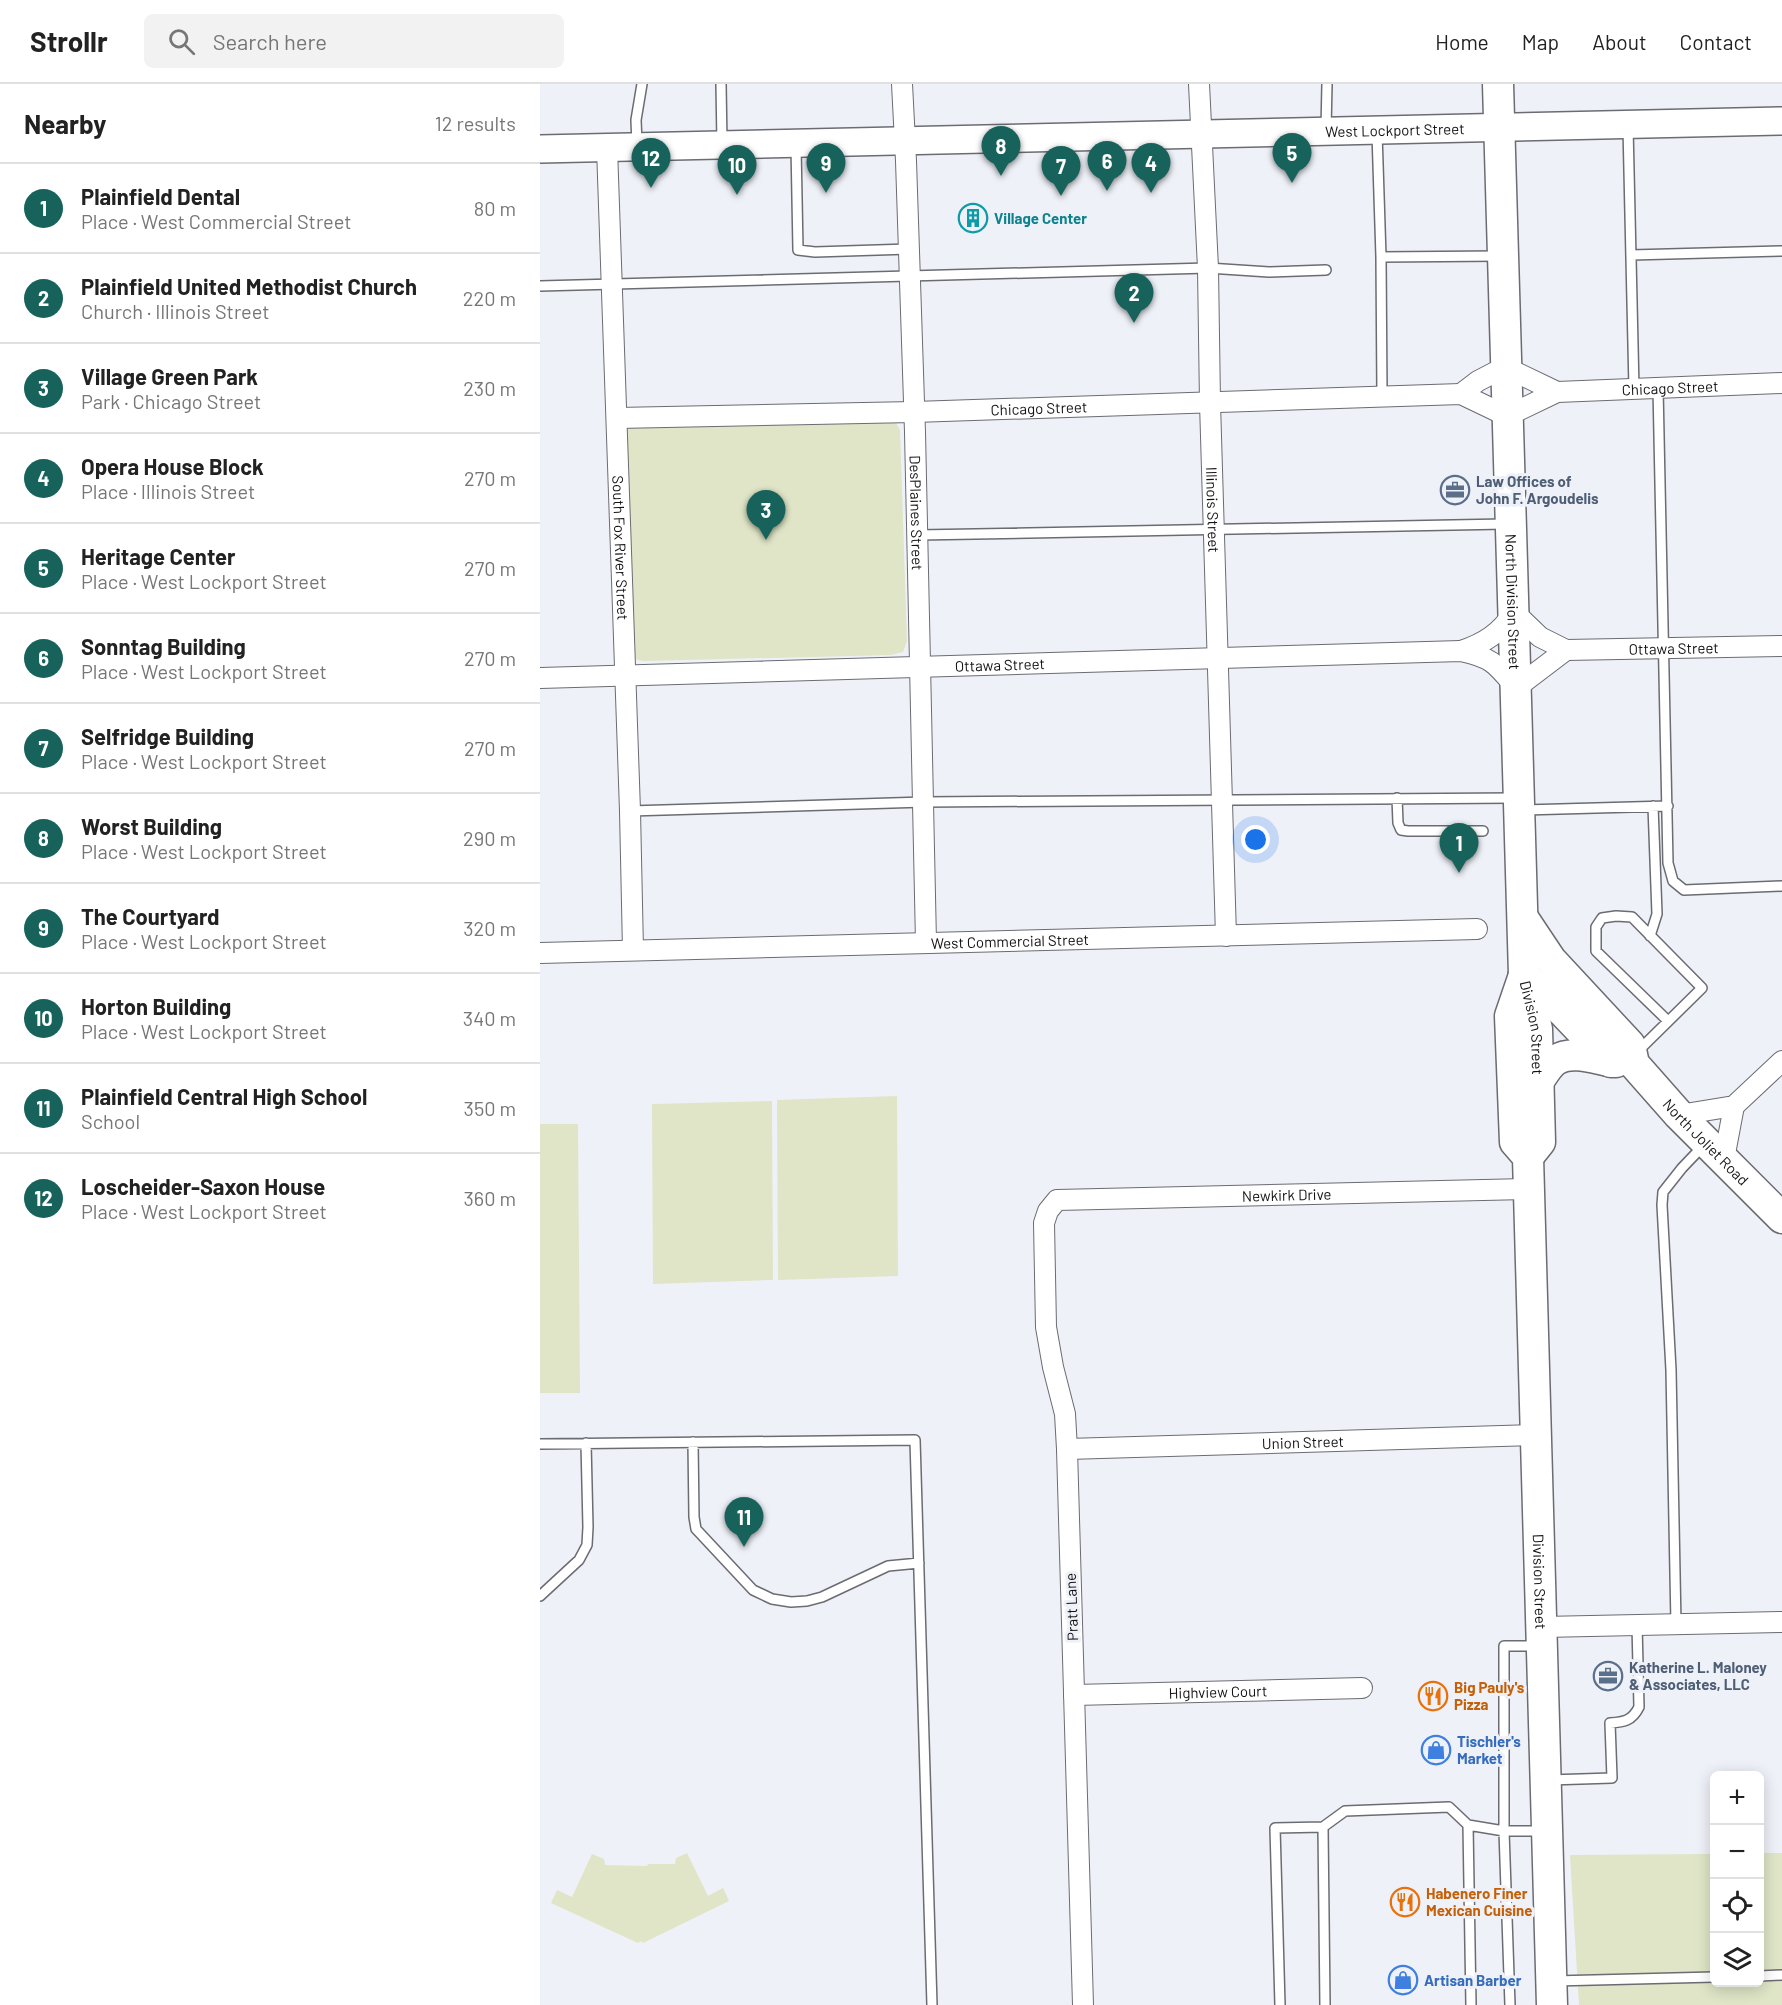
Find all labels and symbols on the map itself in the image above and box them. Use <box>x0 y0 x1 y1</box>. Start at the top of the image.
street label: West Lockport Street <box>1325 119 1465 140</box>
pin: 8 <box>982 126 1020 176</box>
pin: 5 <box>1272 134 1311 183</box>
pin: 12 <box>632 138 670 188</box>
pin: 6 <box>1088 141 1126 191</box>
pin: 9 <box>806 144 846 193</box>
pin: 4 <box>1132 144 1170 193</box>
pin: 10 <box>718 146 756 195</box>
pin: 7 <box>1042 147 1080 196</box>
building icon: Village Center <box>957 202 989 234</box>
place label: Village Center <box>994 209 1087 227</box>
pin: 2 <box>1114 274 1154 323</box>
street label: Chicago Street <box>1621 377 1719 398</box>
street label: Chicago Street <box>990 397 1088 418</box>
street label: DesPlaines Street <box>907 455 927 571</box>
street label: Illinois Street <box>1203 467 1223 553</box>
place label: Law Offices of John F. Argoudelis <box>1476 472 1599 507</box>
office icon: Law Offices of John F. Argoudelis <box>1439 474 1471 506</box>
street label: South Fox River Street <box>609 475 632 621</box>
pin: 3 <box>746 490 786 540</box>
street label: North Division Street <box>1502 534 1524 670</box>
street label: Ottawa Street <box>1628 638 1719 658</box>
street label: Ottawa Street <box>954 654 1045 675</box>
pin: 1 <box>1440 824 1478 873</box>
your location <box>1241 825 1270 854</box>
street label: West Commercial Street <box>931 930 1089 952</box>
street label: Division Street <box>1517 979 1547 1075</box>
street label: North Joliet Road <box>1660 1095 1753 1189</box>
street label: Newkirk Drive <box>1242 1185 1332 1205</box>
street label: Union Street <box>1262 1432 1344 1452</box>
pin: 11 <box>724 1498 764 1547</box>
street label: Division Street <box>1530 1534 1550 1629</box>
street label: Pratt Lane <box>1061 1573 1081 1641</box>
place label: Katherine L. Maloney & Associates, LLC <box>1629 1658 1767 1693</box>
office icon: Katherine L. Maloney & Associates, LLC <box>1592 1660 1624 1692</box>
place label: Big Pauly's Pizza <box>1454 1678 1525 1713</box>
restaurant icon: Big Pauly's Pizza <box>1417 1680 1449 1712</box>
street label: Highview Court <box>1168 1681 1268 1702</box>
place label: Tischler's Market <box>1457 1732 1521 1767</box>
shop icon: Tischler's Market <box>1420 1734 1452 1766</box>
place label: Habenero Finer Mexican Cuisine <box>1426 1884 1532 1919</box>
restaurant icon: Habenero Finer Mexican Cuisine <box>1389 1886 1421 1918</box>
shop icon: Artisan Barber <box>1387 1964 1419 1996</box>
place label: Artisan Barber <box>1424 1971 1522 1989</box>

